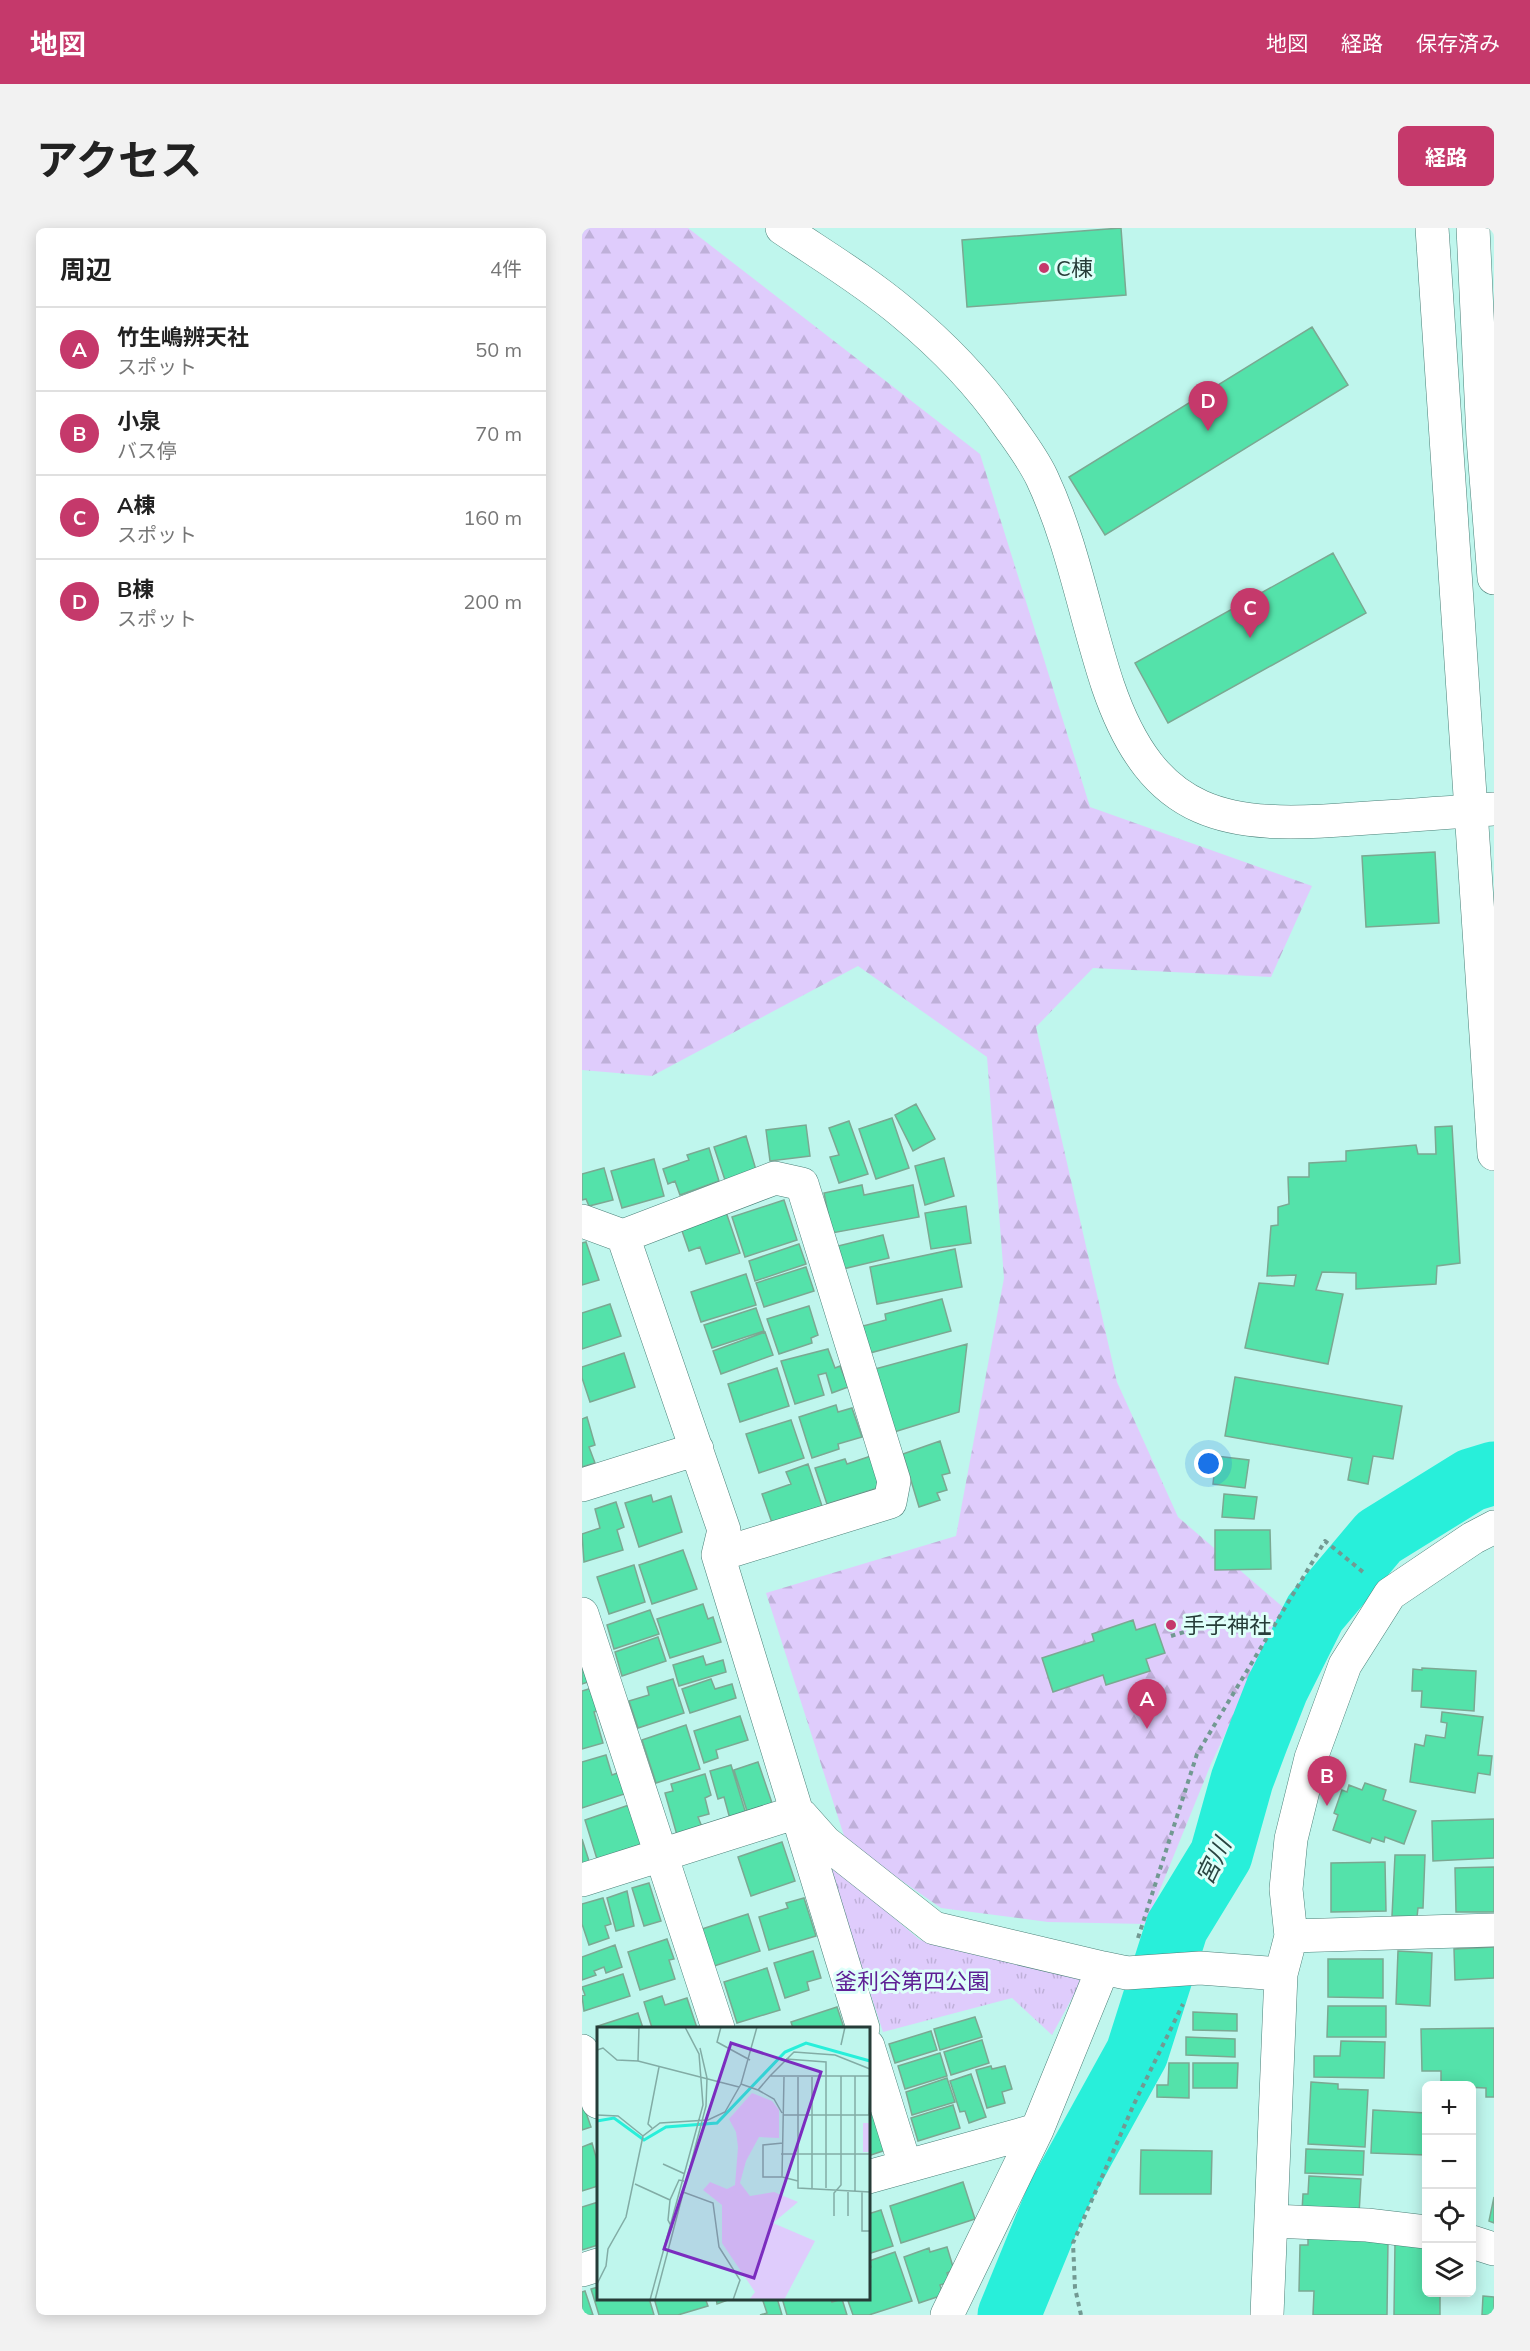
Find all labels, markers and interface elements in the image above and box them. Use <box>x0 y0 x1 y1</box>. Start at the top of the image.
text: 地図 <box>30 26 86 61</box>
text: 地図 <box>1266 30 1308 56</box>
text: 経路 <box>1341 30 1383 56</box>
text: 保存済み <box>1416 30 1500 56</box>
button: 経路 <box>1398 126 1494 186</box>
text: アクセス <box>36 133 202 186</box>
text: 周辺 <box>60 253 112 286</box>
place label: C棟 <box>1056 254 1093 282</box>
text: 4件 <box>490 256 522 281</box>
marker: C棟 <box>1037 261 1051 275</box>
text: 竹生嶋辨天社 <box>117 323 249 351</box>
text: A <box>72 337 87 362</box>
text: 50 m <box>475 337 522 362</box>
text: スポット <box>117 354 197 379</box>
pin: D <box>1188 382 1228 431</box>
text: 小泉 <box>117 407 161 435</box>
text: B <box>73 421 86 446</box>
text: 70 m <box>475 421 522 446</box>
text: バス停 <box>117 438 177 463</box>
text: A棟 <box>117 491 156 519</box>
text: C <box>73 505 86 530</box>
text: 160 m <box>463 505 522 530</box>
text: スポット <box>117 522 197 547</box>
text: B棟 <box>117 575 154 603</box>
pin: C <box>1230 588 1270 638</box>
text: D <box>72 589 87 614</box>
text: 200 m <box>463 589 522 614</box>
text: スポット <box>117 606 197 631</box>
your location <box>1194 1449 1223 1478</box>
place label: 手子神社 <box>1183 1611 1271 1639</box>
marker: 手子神社 <box>1164 1618 1178 1632</box>
pin: A <box>1128 1680 1166 1729</box>
pin: B <box>1308 1756 1346 1806</box>
water label: 宮川 <box>1189 1830 1238 1889</box>
park label: 釜利谷第四公園 <box>835 1967 989 1995</box>
inset map <box>597 2027 870 2300</box>
map controls <box>1422 2081 1476 2297</box>
button: + <box>1422 2081 1476 2135</box>
button: − <box>1422 2135 1476 2189</box>
button: locate <box>1422 2189 1476 2243</box>
button: layers <box>1422 2243 1476 2297</box>

